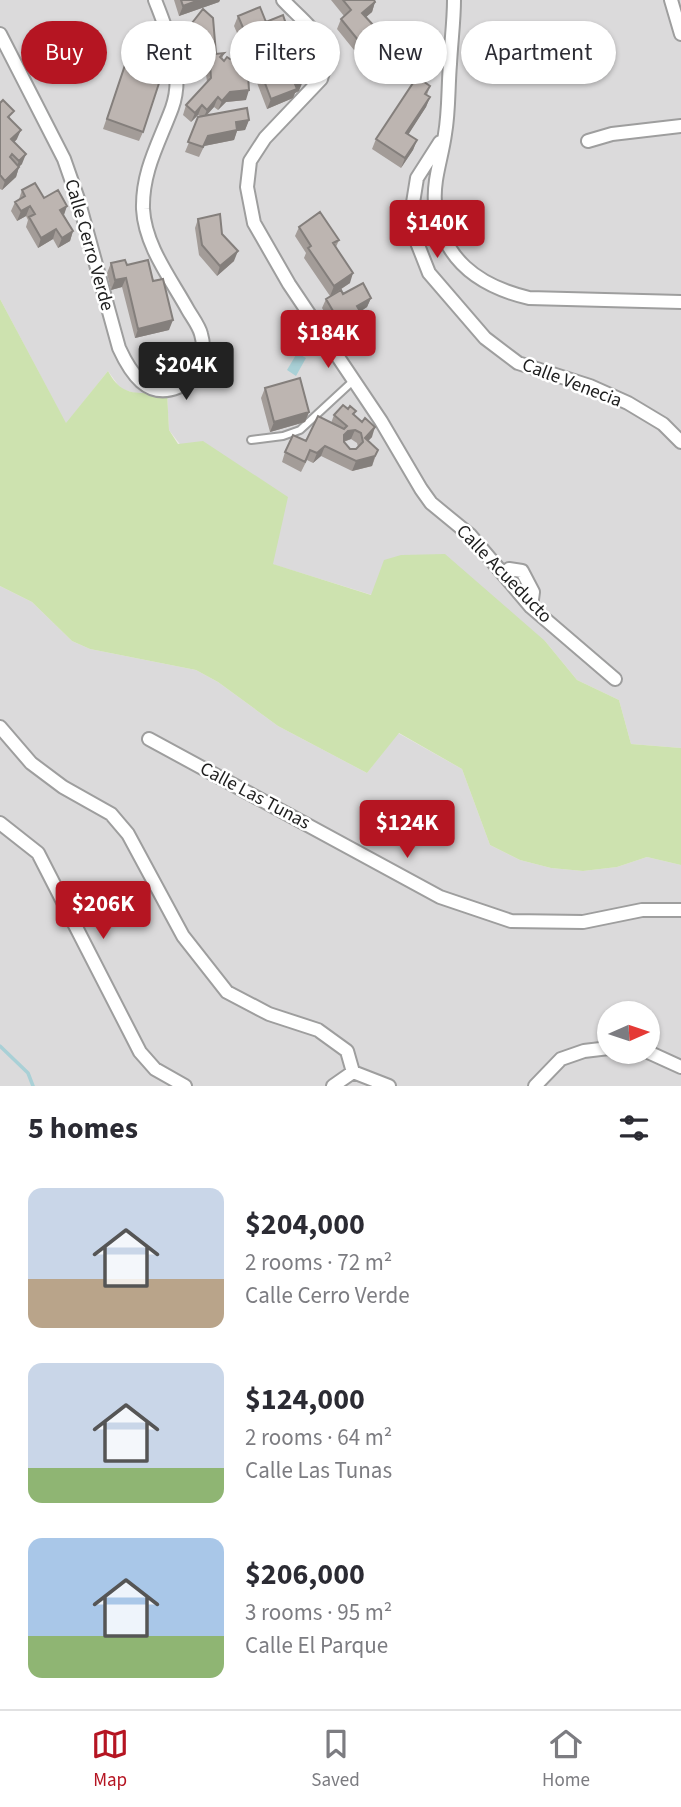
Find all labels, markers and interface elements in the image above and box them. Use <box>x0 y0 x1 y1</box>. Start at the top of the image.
chip: Buy <box>21 21 107 84</box>
chip: Rent <box>121 21 216 84</box>
chip: Filters <box>230 21 340 84</box>
chip: New <box>354 21 447 84</box>
chip: Apartment <box>461 21 616 84</box>
street label: Calle Cerro Verde <box>57 176 121 314</box>
pin: $140K <box>388 201 486 260</box>
text: $140K <box>406 206 468 239</box>
pin: $184K <box>279 310 377 370</box>
text: $184K <box>297 316 359 349</box>
pin: $204K <box>137 342 235 402</box>
text: $204K <box>155 348 217 381</box>
street label: Calle Venecia <box>518 352 626 414</box>
street label: Calle Acueducto <box>450 519 558 629</box>
street label: Calle Las Tunas <box>195 756 315 836</box>
pin: $124K <box>358 800 456 860</box>
text: $124K <box>376 806 438 839</box>
pin: $206K <box>54 881 152 941</box>
text: $206K <box>72 887 134 920</box>
north arrow <box>597 1001 660 1064</box>
map controls <box>597 1001 660 1064</box>
text: 5 homes <box>28 1107 138 1150</box>
icon: filters <box>615 1109 653 1147</box>
text: $204,000 <box>245 1203 365 1246</box>
icon: home <box>84 1216 168 1300</box>
text: 2 rooms · 72 m² <box>245 1246 392 1279</box>
text: Calle Cerro Verde <box>245 1279 410 1312</box>
text: $124,000 <box>245 1378 365 1421</box>
icon: home <box>84 1391 168 1475</box>
text: 2 rooms · 64 m² <box>245 1421 392 1454</box>
text: Calle Las Tunas <box>245 1454 392 1487</box>
text: $206,000 <box>245 1553 365 1596</box>
icon: home <box>84 1566 168 1650</box>
text: 3 rooms · 95 m² <box>245 1596 392 1629</box>
text: Calle El Parque <box>245 1629 388 1662</box>
tab: Map <box>91 1725 129 1794</box>
tab: Saved <box>311 1725 360 1794</box>
tab: Home <box>542 1725 590 1794</box>

